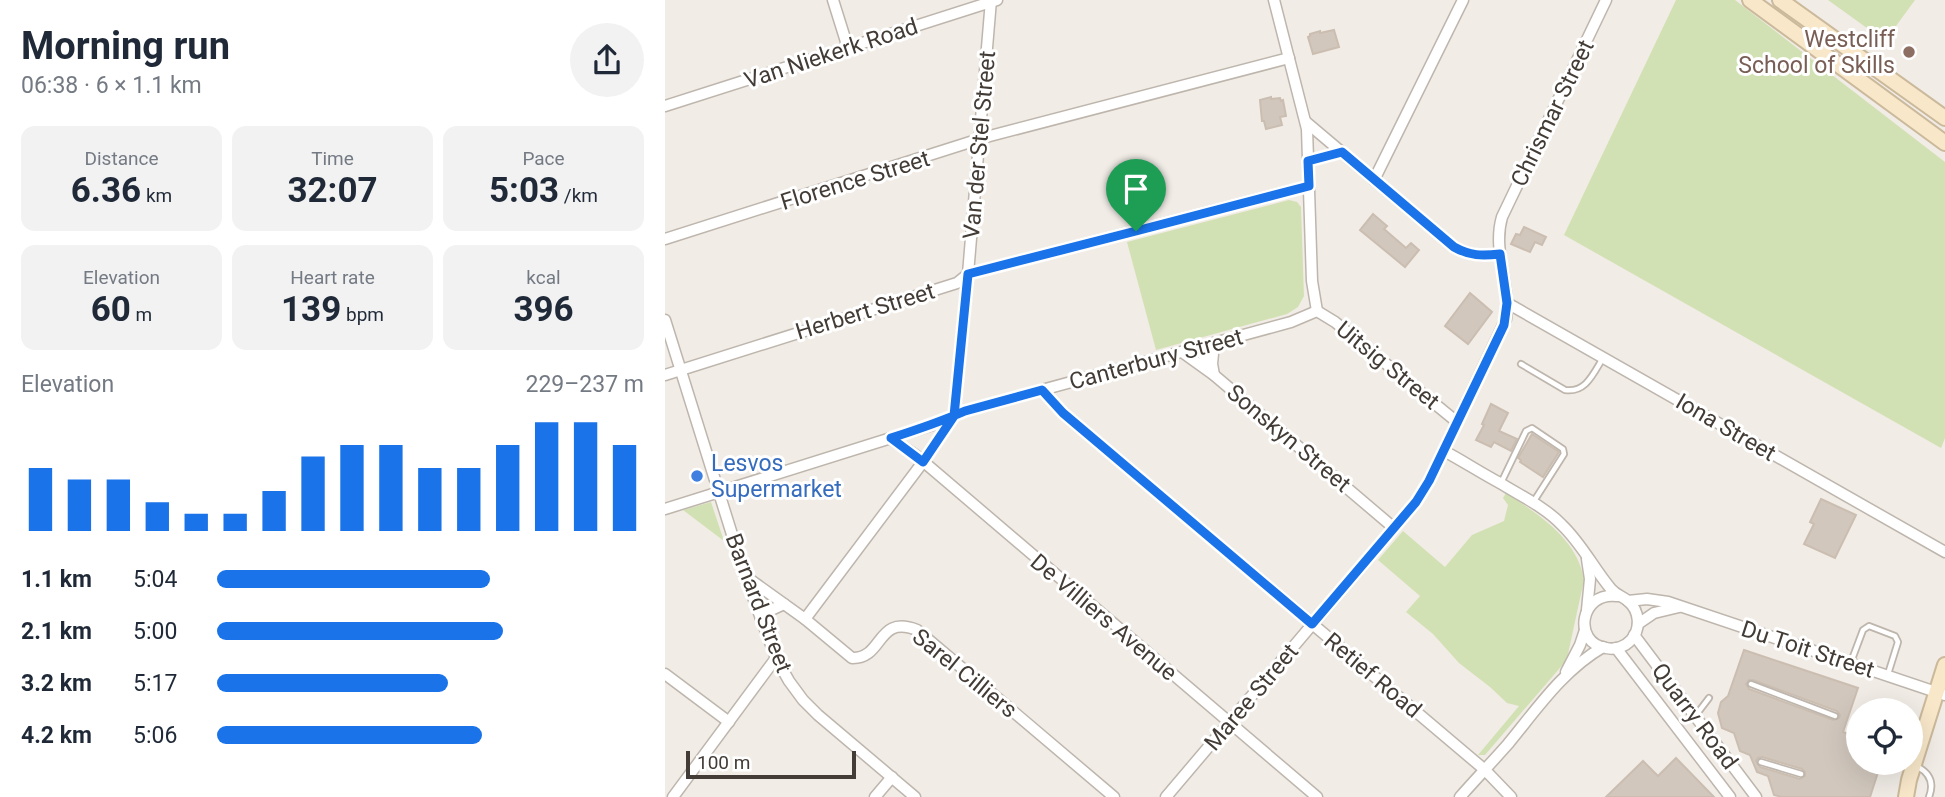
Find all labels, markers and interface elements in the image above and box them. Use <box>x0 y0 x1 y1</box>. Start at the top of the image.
street label: Van Niekerk Road <box>741 13 921 94</box>
button: share <box>570 23 644 97</box>
text: Morning run <box>21 24 230 68</box>
place label: Westcliff School of Skills <box>1738 26 1896 79</box>
street label: Chrismar Street <box>1505 36 1600 191</box>
marker: Westcliff School of Skills <box>1901 44 1917 60</box>
street label: Van der Stel Street <box>958 50 1001 240</box>
text: 06:38 · 6 × 1.1 km <box>21 72 202 99</box>
street label: Florence Street <box>777 145 933 216</box>
text: Distance <box>85 147 158 170</box>
text: Time <box>311 147 354 170</box>
text: Pace <box>522 147 565 170</box>
pin <box>1106 159 1166 231</box>
text: 6.36 <box>71 170 141 211</box>
text: 32:07 <box>287 170 378 211</box>
text: 5:03 <box>489 170 559 211</box>
icon: arrive <box>1117 170 1155 208</box>
text: km <box>141 184 172 207</box>
text: /km <box>559 184 598 207</box>
text: Elevation <box>83 266 160 289</box>
text: Heart rate <box>290 266 375 289</box>
text: kcal <box>526 266 561 289</box>
street label: Herbert Street <box>792 278 938 345</box>
text: 60 <box>91 289 131 330</box>
text: 139 <box>281 289 341 330</box>
text: 396 <box>513 289 574 330</box>
text: m <box>131 303 152 326</box>
text: bpm <box>341 303 384 326</box>
street label: Uitsig Street <box>1331 316 1445 415</box>
street label: Canterbury Street <box>1066 323 1246 396</box>
text: Elevation <box>21 371 114 398</box>
text: 229–237 m <box>525 371 644 398</box>
street label: Sonskyn Street <box>1221 379 1356 498</box>
street label: Iona Street <box>1671 388 1781 467</box>
place label: Lesvos Supermarket <box>711 450 842 503</box>
marker: Lesvos Supermarket <box>689 468 705 484</box>
street label: Barnard Street <box>720 530 797 677</box>
street label: De Villiers Avenue <box>1025 548 1182 686</box>
text: 1.1 km <box>21 566 92 593</box>
text: 5:04 <box>133 566 177 593</box>
street label: Du Toit Street <box>1738 615 1878 684</box>
text: 2.1 km <box>21 618 92 645</box>
text: 5:00 <box>133 618 177 645</box>
street label: Sarel Cilliers <box>907 623 1022 724</box>
street label: Retief Road <box>1319 627 1427 724</box>
street label: Maree Street <box>1199 638 1304 756</box>
street label: Quarry Road <box>1646 658 1743 775</box>
text: 3.2 km <box>21 670 92 697</box>
text: 5:17 <box>133 670 177 697</box>
map controls <box>1846 698 1923 775</box>
button: locate <box>1846 698 1923 775</box>
text: 4.2 km <box>21 722 92 749</box>
text: 5:06 <box>133 722 177 749</box>
scale bar <box>686 748 856 780</box>
text: 100 m <box>697 751 750 774</box>

